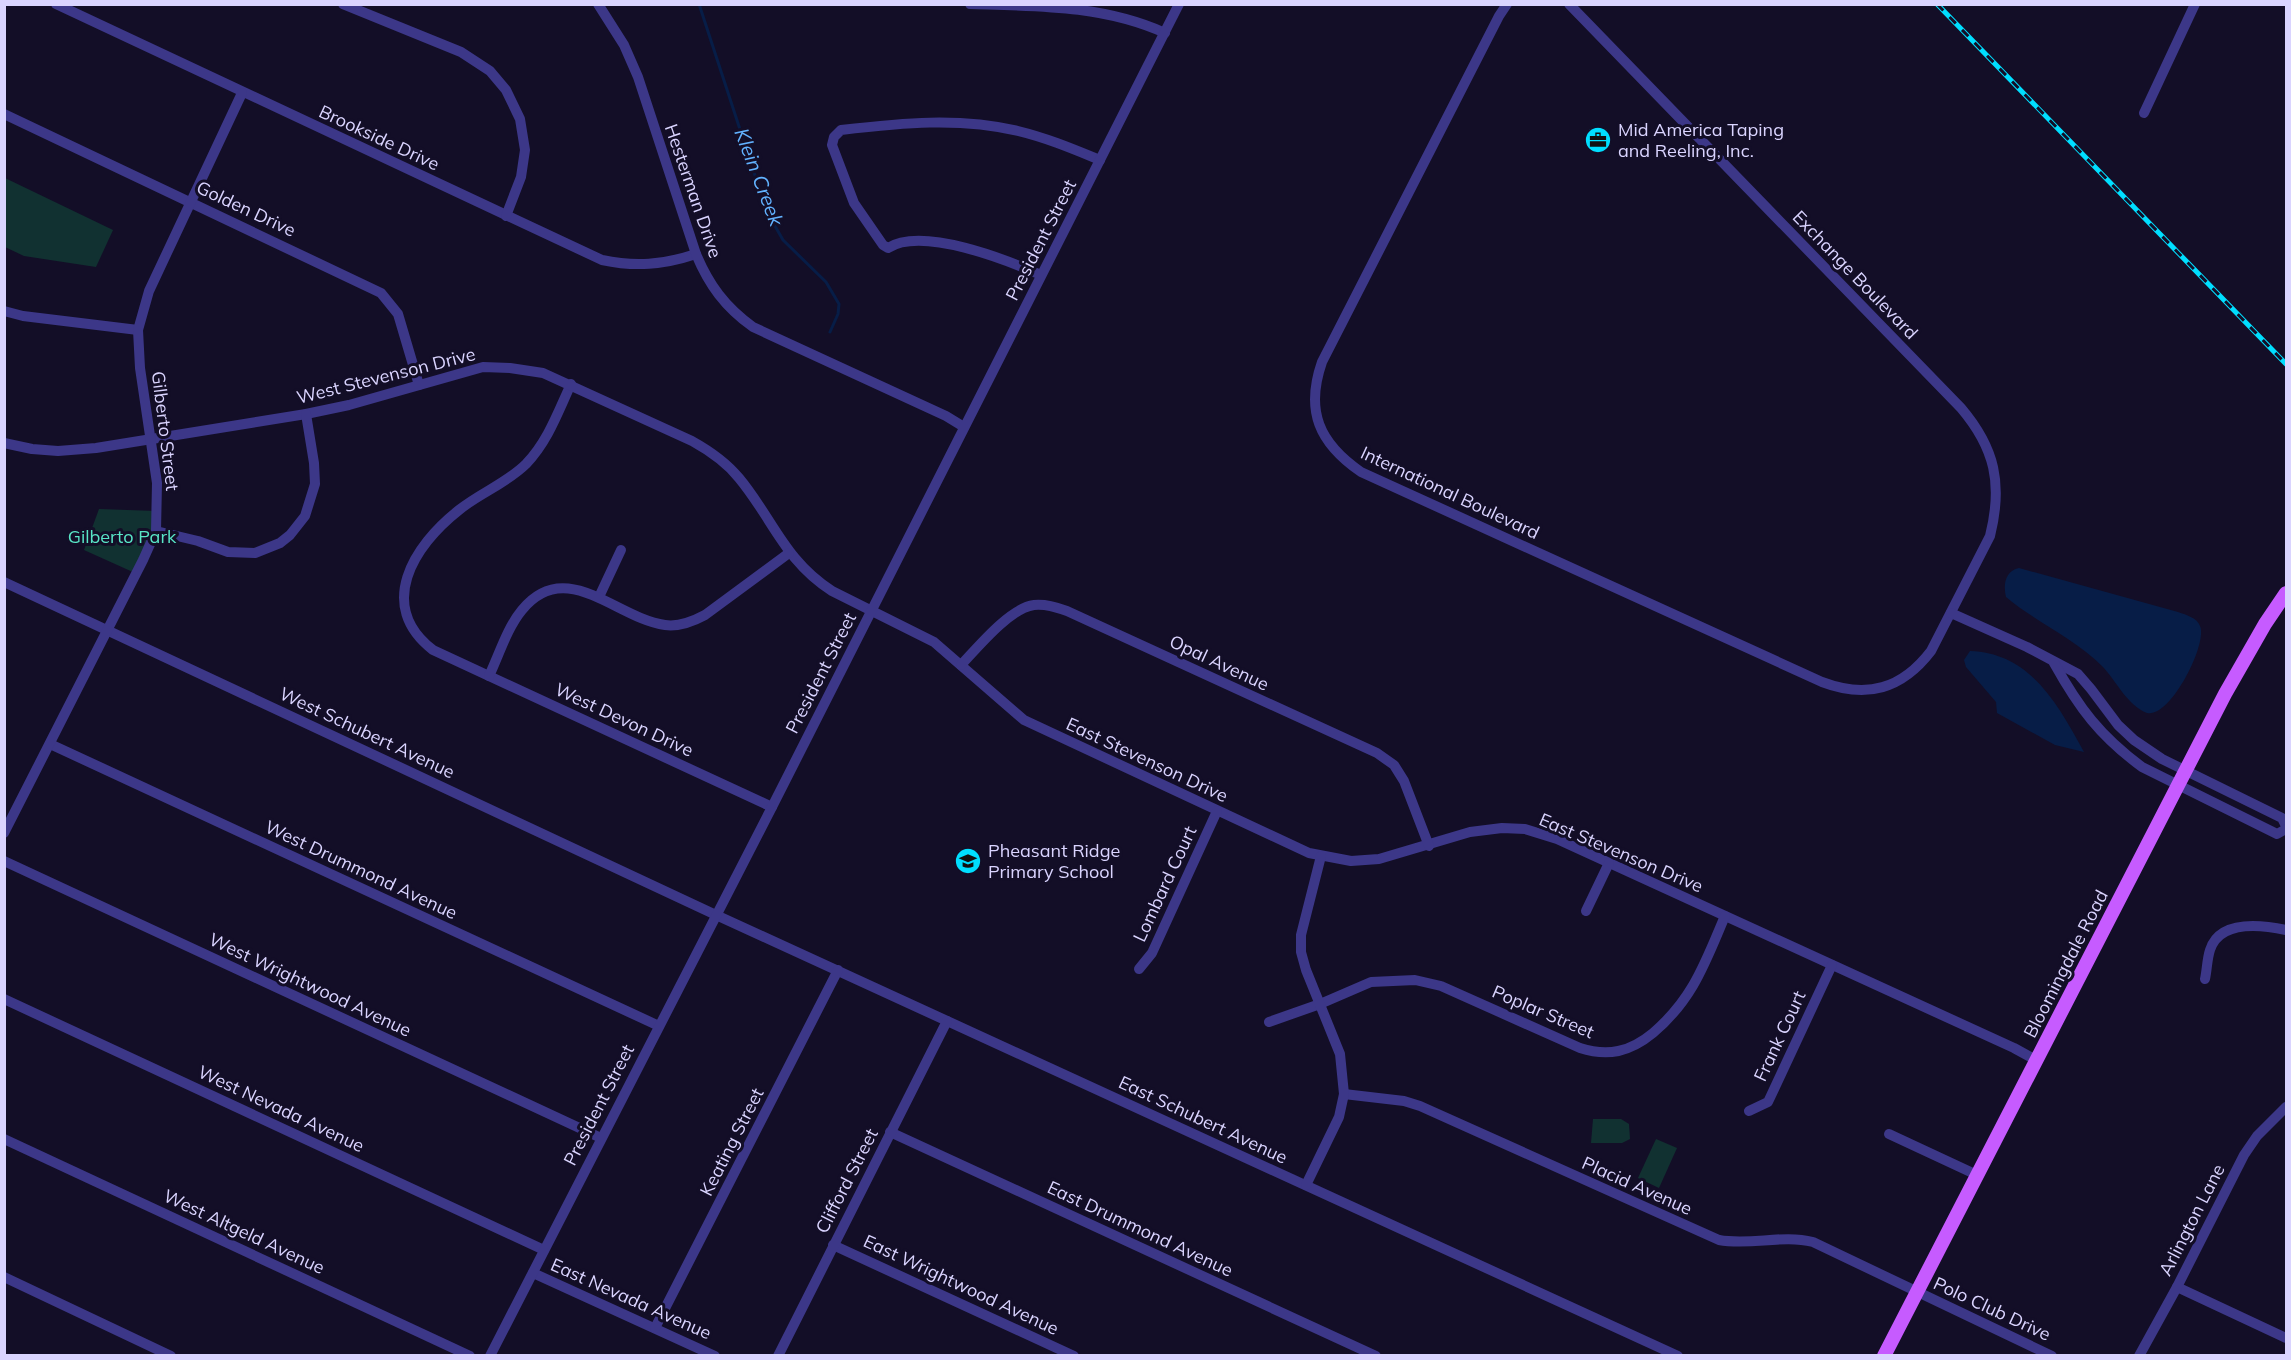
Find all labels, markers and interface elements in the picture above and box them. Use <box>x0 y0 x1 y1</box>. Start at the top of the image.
street label: Brookside Drive <box>315 100 443 176</box>
place label: Mid America Taping and Reeling, Inc. <box>1618 118 1784 162</box>
street label: Hesterman Drive <box>660 121 727 261</box>
water label: Klein Creek <box>729 124 790 230</box>
office icon: Mid America Taping and Reeling, Inc. <box>1583 125 1613 155</box>
street label: President Street <box>1000 175 1081 304</box>
street label: Golden Drive <box>193 176 300 242</box>
street label: Exchange Boulevard <box>1788 205 1923 344</box>
street label: West Stevenson Drive <box>294 342 478 409</box>
street label: Gilberto Street <box>147 370 184 492</box>
street label: International Boulevard <box>1357 441 1543 544</box>
park label: Gilberto Park <box>68 525 177 548</box>
street label: President Street <box>780 608 861 737</box>
street label: Opal Avenue <box>1166 629 1273 696</box>
street label: West Devon Drive <box>551 677 697 762</box>
street label: West Schubert Avenue <box>276 682 459 783</box>
street label: East Stevenson Drive <box>1063 712 1232 807</box>
street label: East Stevenson Drive <box>1536 808 1707 897</box>
street label: West Drummond Avenue <box>261 815 461 924</box>
street label: Lombard Court <box>1128 822 1201 945</box>
place label: Pheasant Ridge Primary School <box>988 839 1120 883</box>
school or university icon: Pheasant Ridge Primary School <box>953 846 983 876</box>
street label: Bloomingdale Road <box>2018 886 2113 1042</box>
street label: West Wrightwood Avenue <box>205 928 415 1042</box>
street label: Poplar Street <box>1489 980 1598 1043</box>
street label: Frank Court <box>1749 987 1811 1085</box>
street label: President Street <box>558 1040 639 1169</box>
street label: West Nevada Avenue <box>194 1060 368 1157</box>
street label: East Schubert Avenue <box>1115 1070 1291 1169</box>
street label: Keating Street <box>694 1084 769 1200</box>
street label: Clifford Street <box>810 1125 883 1237</box>
street label: Placid Avenue <box>1579 1151 1696 1220</box>
street label: Arlington Lane <box>2154 1160 2230 1280</box>
street label: East Drummond Avenue <box>1044 1175 1237 1282</box>
street label: West Altgeld Avenue <box>160 1184 329 1279</box>
street label: East Wrightwood Avenue <box>860 1229 1063 1340</box>
street label: East Nevada Avenue <box>547 1253 715 1344</box>
street label: Polo Club Drive <box>1930 1271 2055 1346</box>

